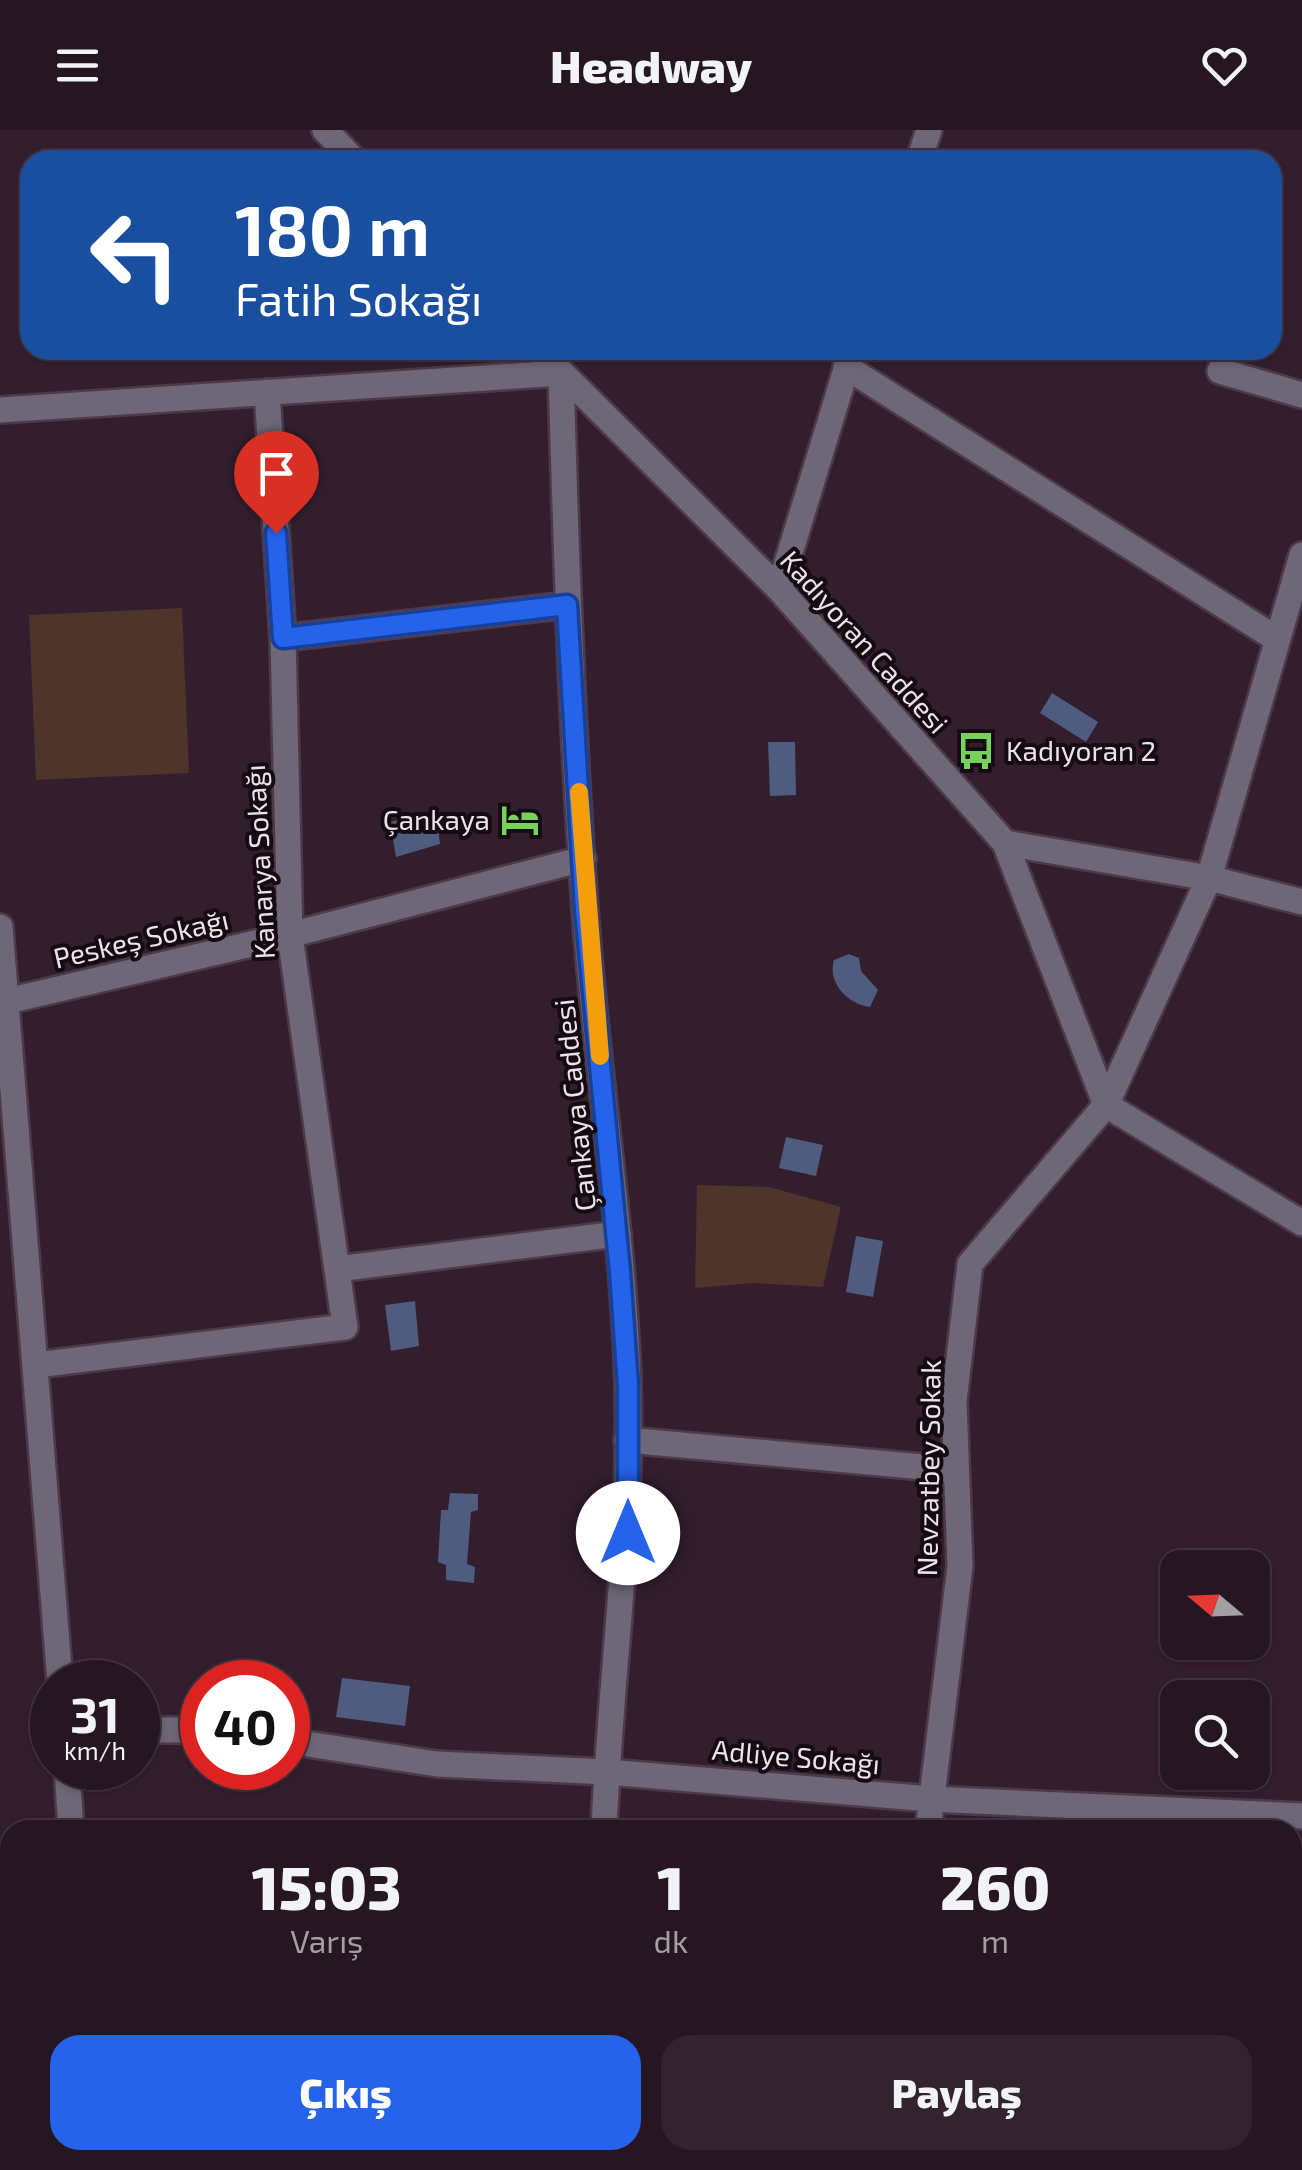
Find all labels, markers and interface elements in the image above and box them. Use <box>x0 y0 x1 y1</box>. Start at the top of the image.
icon: menu <box>50 38 105 93</box>
text: Headway <box>550 38 752 92</box>
icon: heart <box>1197 38 1252 93</box>
text: 180 m <box>235 186 430 270</box>
icon: left <box>70 190 200 320</box>
text: Fatih Sokağı <box>235 271 482 325</box>
pin <box>234 431 319 534</box>
icon: arrive <box>249 446 304 501</box>
street label: Kadıyoran Caddesi <box>774 543 956 740</box>
bus stop icon: Kadıyoran 2 <box>955 730 997 772</box>
place label: Kadıyoran 2 <box>1006 733 1156 767</box>
street label: Kanarya Sokağı <box>237 764 281 960</box>
hotel icon: Çankaya <box>499 799 541 841</box>
place label: Çankaya <box>383 802 490 837</box>
street label: Peskeş Sokağı <box>50 901 232 976</box>
street label: Çankaya Caddesi <box>546 997 603 1213</box>
street label: Nevzatbey Sokak <box>909 1359 947 1577</box>
position arrow <box>576 1481 680 1585</box>
north arrow <box>1160 1550 1270 1660</box>
map controls <box>1160 1550 1270 1790</box>
speed limit sign: 40 <box>180 1660 310 1790</box>
button: search <box>1160 1680 1270 1790</box>
text: 31 <box>70 1683 120 1743</box>
street label: Adliye Sokağı <box>711 1732 882 1780</box>
text: km/h <box>64 1735 126 1765</box>
text: 15:03 <box>252 1850 402 1922</box>
text: 1 <box>657 1850 684 1922</box>
text: 260 <box>940 1850 1050 1922</box>
text: Varış <box>290 1921 363 1959</box>
text: dk <box>654 1921 688 1959</box>
text: m <box>981 1921 1009 1959</box>
button: Çıkış <box>50 2035 641 2150</box>
button: Paylaş <box>661 2035 1252 2150</box>

